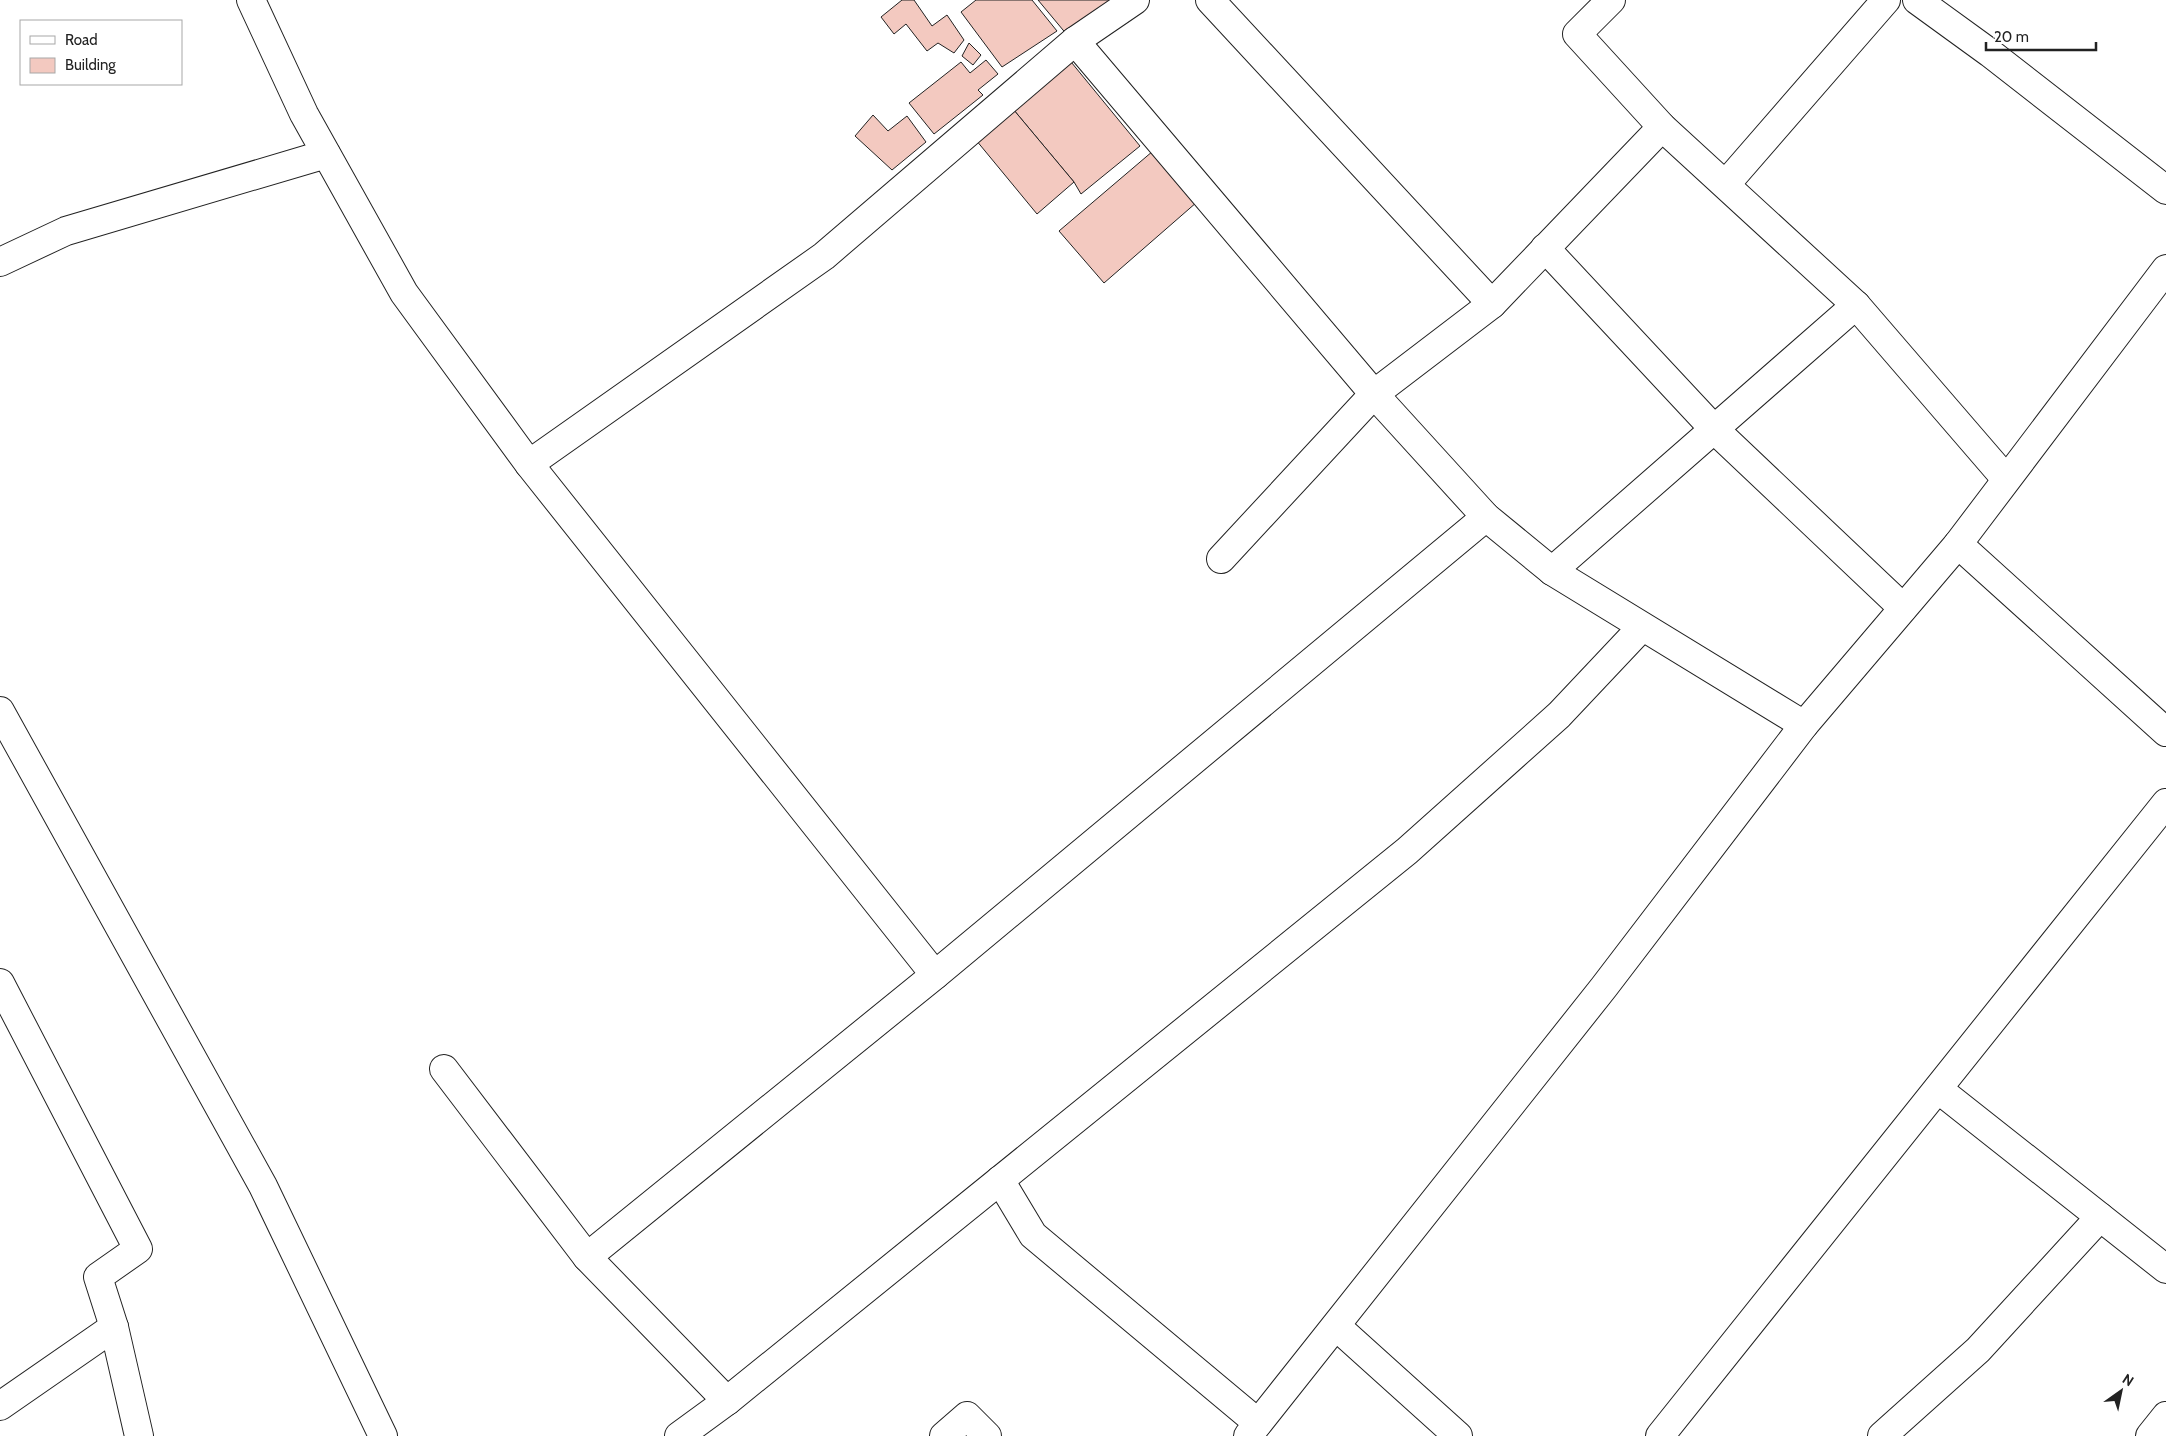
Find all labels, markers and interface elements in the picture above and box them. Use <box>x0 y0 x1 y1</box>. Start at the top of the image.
legend <box>20 20 182 85</box>
scale bar <box>1986 20 2096 52</box>
text: 20 m <box>1994 28 2029 46</box>
text: Road <box>65 31 98 49</box>
text: Building <box>65 56 116 74</box>
north arrow <box>2096 1366 2146 1416</box>
text: N <box>2119 1370 2137 1390</box>

